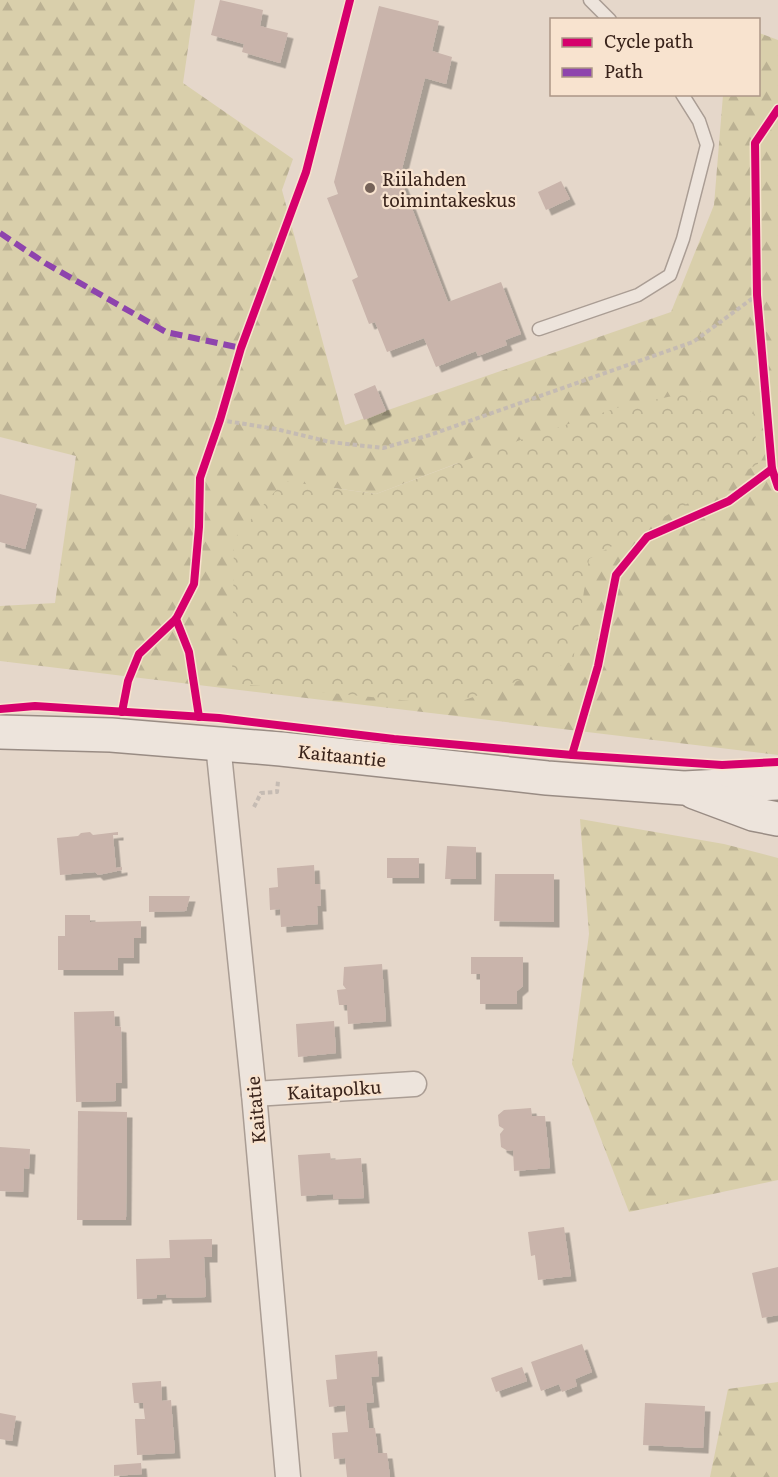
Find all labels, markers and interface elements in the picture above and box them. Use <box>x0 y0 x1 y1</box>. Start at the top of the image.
legend <box>550 18 760 96</box>
text: Cycle path <box>604 27 693 54</box>
text: Path <box>604 57 643 84</box>
place label: Riilahden toimintakeskus <box>382 165 516 213</box>
marker: Riilahden toimintakeskus <box>363 181 377 195</box>
street label: Kaitaantie <box>296 737 388 773</box>
street label: Kaitapolku <box>286 1072 382 1106</box>
street label: Kaitatie <box>239 1075 271 1145</box>

